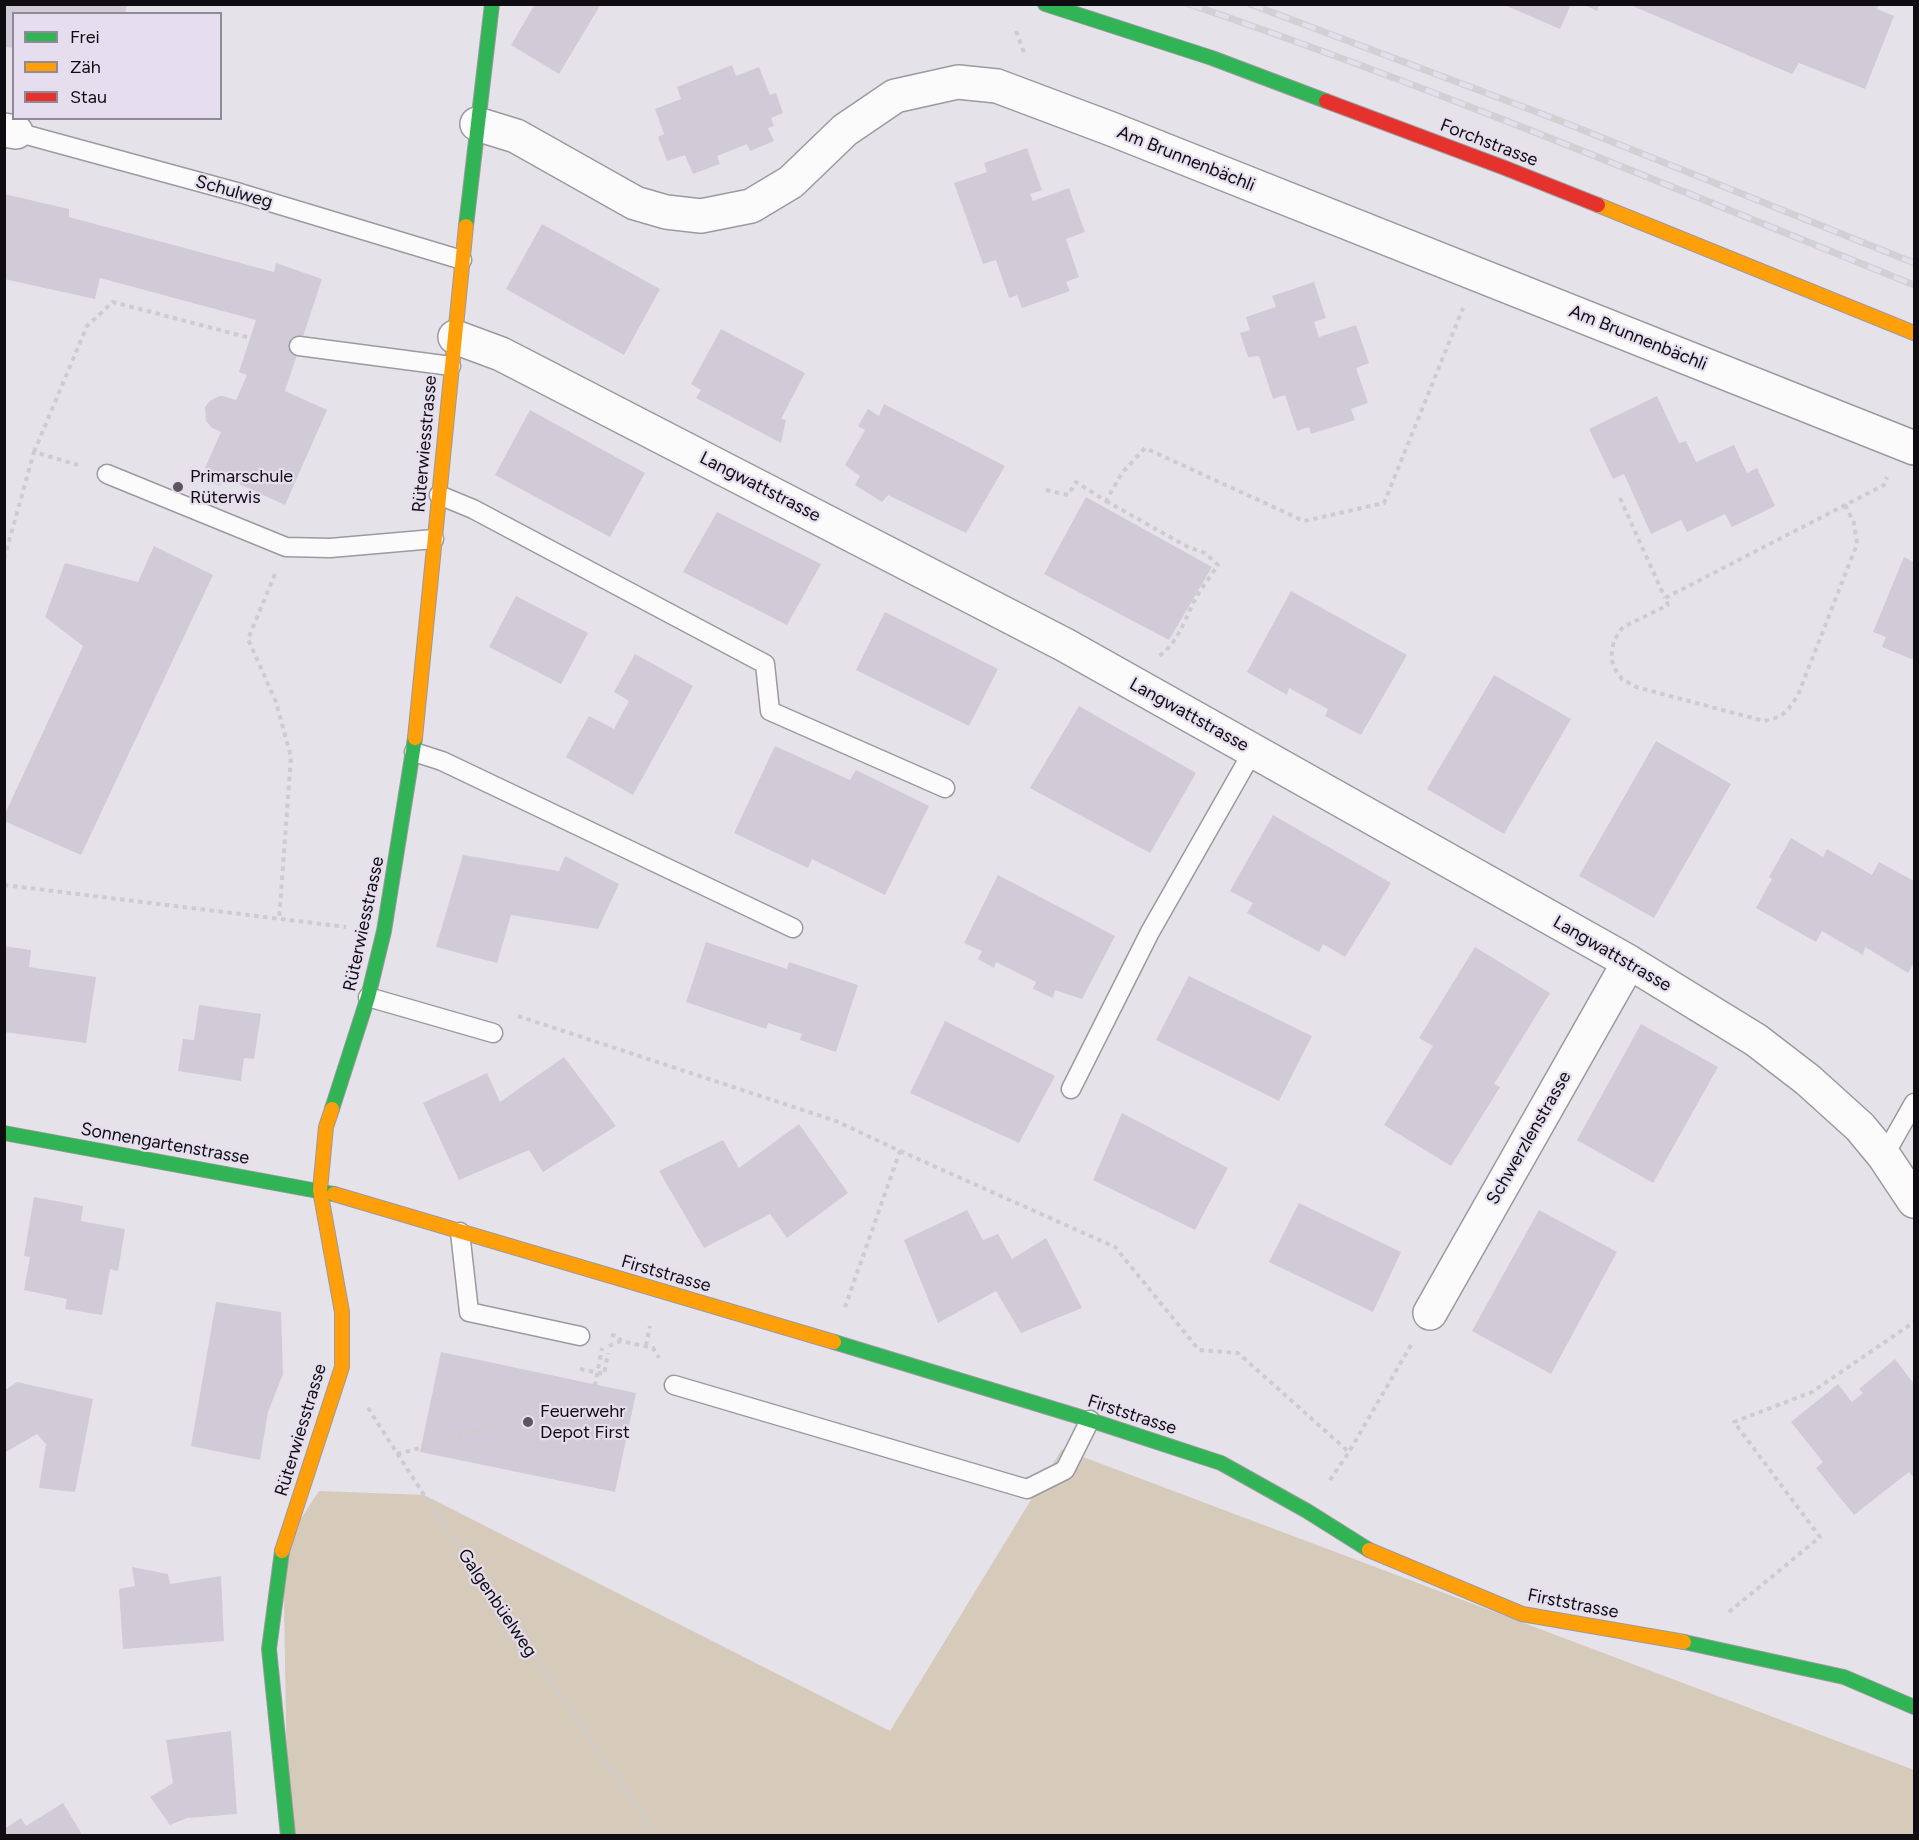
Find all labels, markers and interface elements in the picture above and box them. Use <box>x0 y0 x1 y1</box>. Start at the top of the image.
legend <box>12 12 222 120</box>
text: Frei <box>70 26 100 48</box>
text: Zäh <box>70 56 101 78</box>
text: Stau <box>70 86 107 108</box>
street label: Forchstrasse <box>1437 114 1541 172</box>
street label: Am Brunnenbächli <box>1114 122 1258 196</box>
street label: Schulweg <box>193 171 275 213</box>
street label: Am Brunnenbächli <box>1566 301 1710 375</box>
street label: Rüterwiesstrasse <box>408 375 442 513</box>
street label: Langwattstrasse <box>696 447 824 527</box>
place label: Primarschule Rüterwis <box>190 466 293 508</box>
marker: Primarschule Rüterwis <box>171 480 185 494</box>
street label: Langwattstrasse <box>1126 673 1252 757</box>
street label: Rüterwiesstrasse <box>339 854 389 994</box>
street label: Langwattstrasse <box>1549 911 1675 997</box>
street label: Schwerzlenstrasse <box>1482 1068 1576 1208</box>
street label: Sonnengartenstrasse <box>79 1119 251 1169</box>
street label: Firststrasse <box>619 1251 713 1297</box>
street label: Rüterwiesstrasse <box>271 1361 331 1499</box>
street label: Firststrasse <box>1085 1390 1179 1440</box>
place label: Feuerwehr Depot First <box>540 1401 630 1444</box>
marker: Feuerwehr Depot First <box>521 1415 535 1429</box>
street label: Galgenbüelweg <box>453 1545 541 1661</box>
street label: Firststrasse <box>1526 1585 1620 1623</box>

